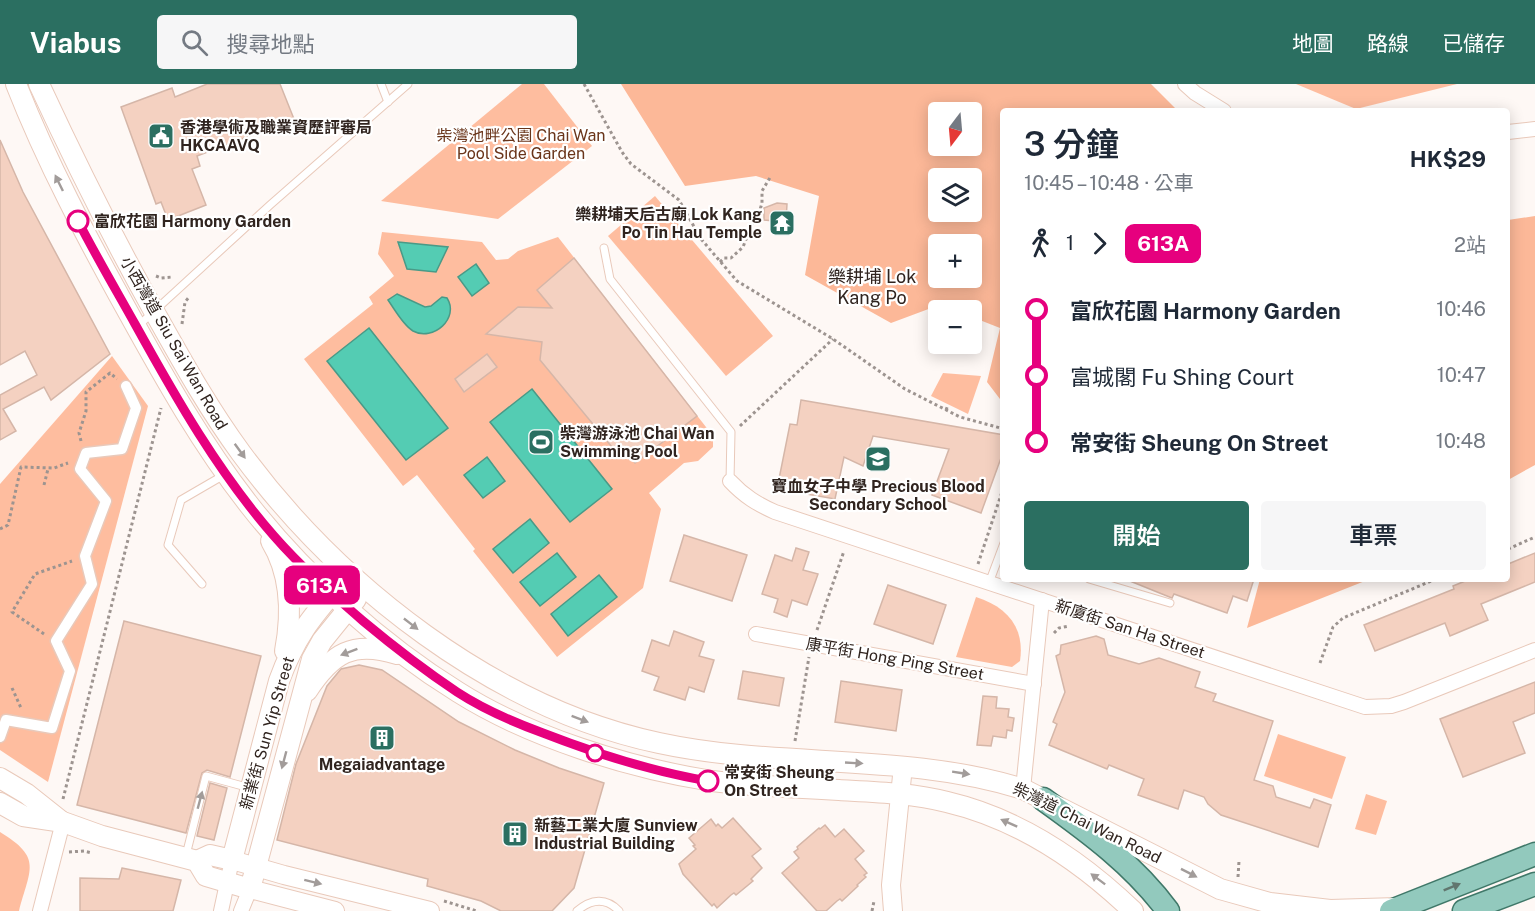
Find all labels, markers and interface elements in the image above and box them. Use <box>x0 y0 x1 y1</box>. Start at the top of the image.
search box <box>157 15 577 69</box>
text: Viabus <box>30 26 121 59</box>
icon: search <box>178 26 211 59</box>
text: 搜尋地點 <box>226 31 314 57</box>
text: 地圖 <box>1292 31 1334 56</box>
text: 路線 <box>1367 31 1409 56</box>
text: 已儲存 <box>1442 31 1505 56</box>
north arrow <box>928 102 982 156</box>
map controls <box>928 102 982 354</box>
place label: 香港學術及職業資歷評審局 HKCAAVQ <box>180 118 372 155</box>
public building icon: 香港學術及職業資歷評審局 HKCAAVQ <box>146 121 176 151</box>
text: 3 分鐘 <box>1024 125 1119 163</box>
park label: 柴灣池畔公園 Chai Wan Pool Side Garden <box>436 126 606 163</box>
text: HK$29 <box>1410 146 1486 172</box>
button: layers <box>928 168 982 222</box>
text: 10:45 – 10:48 · 公車 <box>1024 171 1194 195</box>
one-way arrow <box>55 175 64 192</box>
place label: 樂耕埔天后古廟 Lok Kang Po Tin Hau Temple <box>575 205 762 242</box>
temple icon: 樂耕埔天后古廟 Lok Kang Po Tin Hau Temple <box>767 208 797 238</box>
marker: 富欣花園 Harmony Garden <box>67 210 89 232</box>
place label: 富欣花園 Harmony Garden <box>94 212 291 231</box>
icon: walk <box>1024 227 1057 260</box>
icon: forward <box>1083 227 1116 260</box>
text: 1 <box>1066 231 1074 255</box>
text: 613A <box>1137 231 1189 256</box>
text: 2站 <box>1454 233 1486 257</box>
button: + <box>928 234 982 288</box>
street label: 小西灣道 Siu Sai Wan Road <box>116 253 232 433</box>
district label: 樂耕埔 Lok Kang Po <box>828 266 916 308</box>
text: 10:46 <box>1436 297 1486 321</box>
text: 富欣花園 Harmony Garden <box>1070 298 1341 324</box>
button: − <box>928 300 982 354</box>
text: 10:47 <box>1437 363 1486 387</box>
text: 富城閣 Fu Shing Court <box>1070 364 1294 390</box>
place label: 柴灣游泳池 Chai Wan Swimming Pool <box>560 424 714 461</box>
sports icon: 柴灣游泳池 Chai Wan Swimming Pool <box>526 427 556 457</box>
text: 10:48 <box>1436 429 1486 453</box>
text: 常安街 Sheung On Street <box>1070 430 1329 456</box>
one-way arrow <box>234 443 246 459</box>
school or university icon: 寶血女子中學 Precious Blood Secondary School <box>863 444 893 474</box>
place label: 寶血女子中學 Precious Blood Secondary School <box>771 477 985 514</box>
button: 開始 <box>1024 501 1249 570</box>
button: 車票 <box>1261 501 1486 570</box>
line badge: 613A <box>280 566 364 604</box>
text: 613A <box>296 573 348 598</box>
street label: 新廈街 San Ha Street <box>1053 596 1207 662</box>
one-way arrow <box>403 618 418 630</box>
street label: 康平街 Hong Ping Street <box>805 634 985 684</box>
one-way arrow <box>340 647 358 657</box>
street label: 新業街 Sun Yip Street <box>236 654 298 812</box>
one-way arrow <box>571 715 589 725</box>
building icon: Megaiadvantage <box>367 723 397 753</box>
unlabelled marker <box>586 744 604 762</box>
one-way arrow <box>279 751 289 769</box>
place label: Megaiadvantage <box>319 755 445 774</box>
one-way arrow <box>845 759 864 768</box>
place label: 常安街 Sheung On Street <box>724 763 834 800</box>
one-way arrow <box>952 769 971 778</box>
marker: 常安街 Sheung On Street <box>697 770 719 792</box>
street label: 柴灣道 Chai Wan Road <box>1010 779 1164 867</box>
one-way arrow <box>195 791 205 810</box>
place label: 新藝工業大廈 Sunview Industrial Building <box>534 816 698 853</box>
one-way arrow <box>999 818 1017 828</box>
building icon: 新藝工業大廈 Sunview Industrial Building <box>500 819 530 849</box>
one-way arrow <box>1180 868 1197 878</box>
one-way arrow <box>1090 873 1106 886</box>
one-way arrow <box>303 877 322 887</box>
one-way arrow <box>1443 882 1461 892</box>

